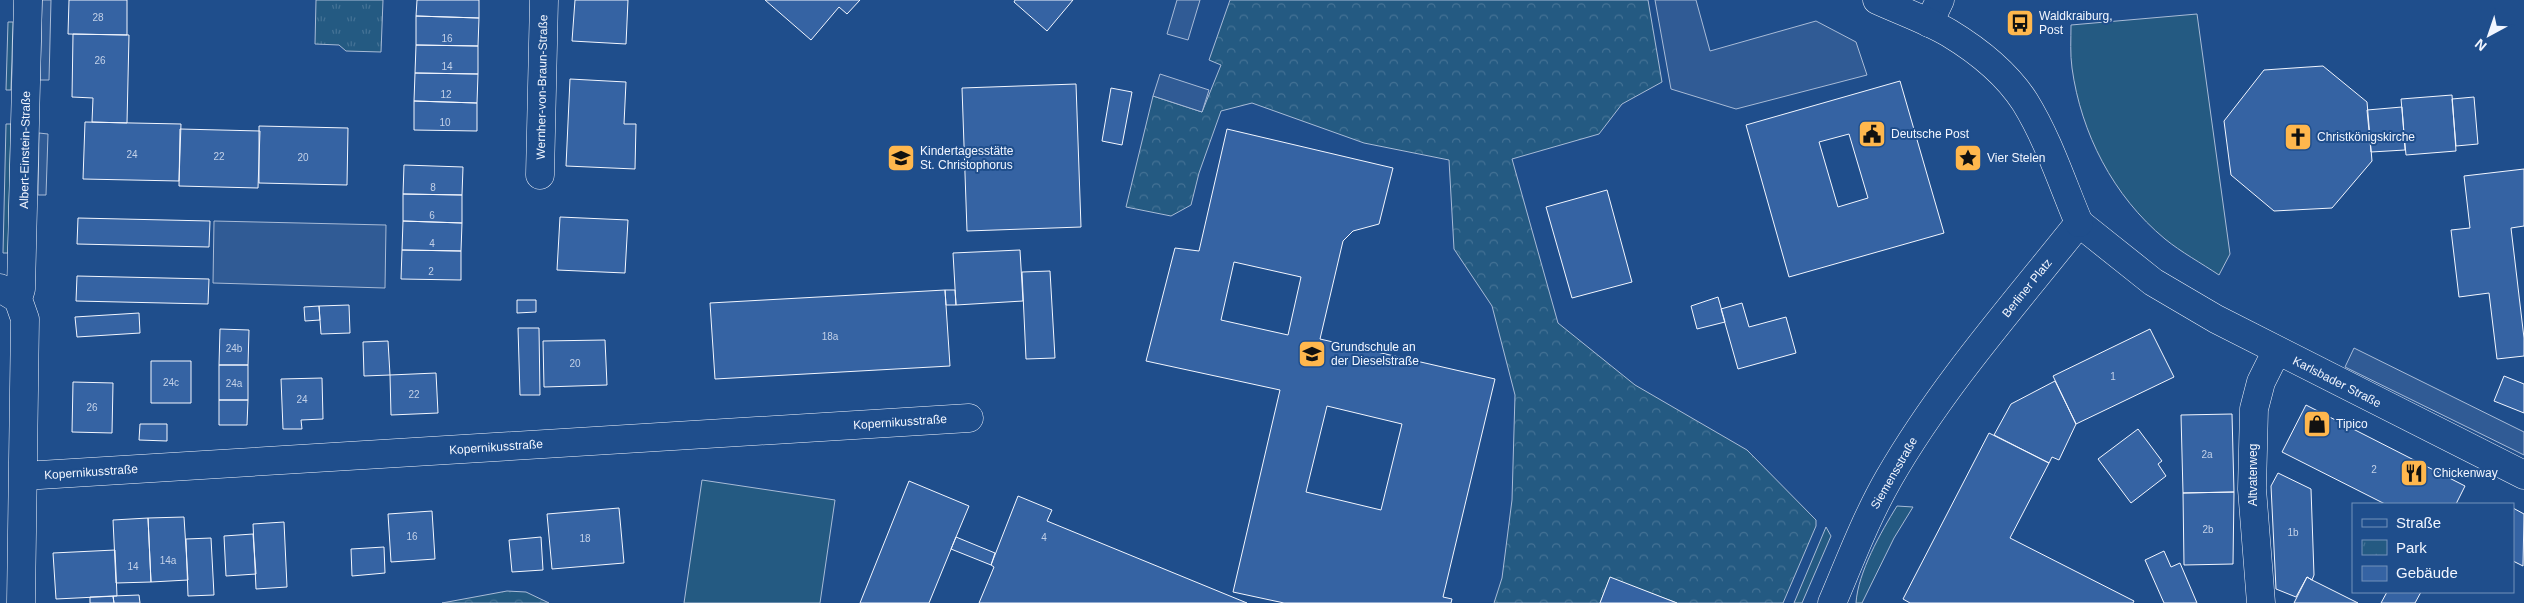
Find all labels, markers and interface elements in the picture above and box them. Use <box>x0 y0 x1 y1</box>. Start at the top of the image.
bus stop icon: Waldkraiburg, Post <box>2005 8 2035 38</box>
place label: Waldkraiburg, Post <box>2039 9 2113 37</box>
north arrow <box>2464 10 2514 60</box>
house number: 28 <box>92 12 104 23</box>
street label: Wernher-von-Braun-Straße <box>534 14 550 160</box>
house number: 16 <box>441 33 453 44</box>
text: N <box>2472 36 2490 54</box>
house number: 26 <box>94 55 106 66</box>
house number: 14 <box>441 61 453 72</box>
house number: 12 <box>440 89 452 100</box>
street label: Albert-Einstein-Straße <box>17 91 33 209</box>
house number: 10 <box>439 117 451 128</box>
public building icon: Deutsche Post <box>1857 119 1887 149</box>
church icon: Christkönigskirche <box>2283 122 2313 152</box>
place label: Deutsche Post <box>1891 127 1970 141</box>
place label: Christkönigskirche <box>2317 130 2415 144</box>
school or university icon: Kindertagesstätte St. Christophorus <box>886 143 916 173</box>
place icon: Vier Stelen <box>1953 143 1983 173</box>
place label: Kindertagesstätte St. Christophorus <box>920 144 1014 172</box>
house number: 24 <box>126 149 138 160</box>
house number: 22 <box>213 151 225 162</box>
place label: Vier Stelen <box>1987 151 2045 165</box>
house number: 20 <box>297 152 309 163</box>
house number: 8 <box>430 182 436 193</box>
house number: 6 <box>429 210 435 221</box>
house number: 4 <box>429 238 435 249</box>
street label: Berliner Platz <box>1999 256 2055 320</box>
house number: 2 <box>428 266 434 277</box>
house number: 18a <box>822 331 839 342</box>
school or university icon: Grundschule an der Dieselstraße <box>1297 339 1327 369</box>
place label: Grundschule an der Dieselstraße <box>1331 340 1419 368</box>
house number: 24b <box>226 343 243 354</box>
street label: Karlsbader Straße <box>2290 354 2384 410</box>
house number: 20 <box>569 358 581 369</box>
house number: 1 <box>2110 371 2116 382</box>
house number: 24c <box>163 377 179 388</box>
house number: 24a <box>226 378 243 389</box>
house number: 22 <box>408 389 420 400</box>
house number: 24 <box>296 394 308 405</box>
house number: 26 <box>86 402 98 413</box>
shop icon: Tipico <box>2302 409 2332 439</box>
street label: Kopernikusstraße <box>853 412 948 432</box>
place label: Tipico <box>2336 417 2368 431</box>
street label: Siemensstraße <box>1868 434 1920 511</box>
street label: Kopernikusstraße <box>449 437 544 457</box>
street label: Altvaterweg <box>2246 444 2260 506</box>
house number: 2a <box>2201 449 2213 460</box>
restaurant icon: Chickenway <box>2399 458 2429 488</box>
street label: Kopernikusstraße <box>44 462 139 482</box>
house number: 2 <box>2371 464 2377 475</box>
place label: Chickenway <box>2433 466 2498 480</box>
legend <box>2352 503 2514 593</box>
text: Straße <box>2396 514 2441 531</box>
house number: 2b <box>2202 524 2214 535</box>
house number: 1b <box>2287 527 2299 538</box>
house number: 16 <box>406 531 418 542</box>
house number: 4 <box>1041 532 1047 543</box>
house number: 18 <box>579 533 591 544</box>
text: Park <box>2396 539 2427 556</box>
house number: 14a <box>160 555 177 566</box>
house number: 14 <box>127 561 139 572</box>
text: Gebäude <box>2396 564 2458 581</box>

